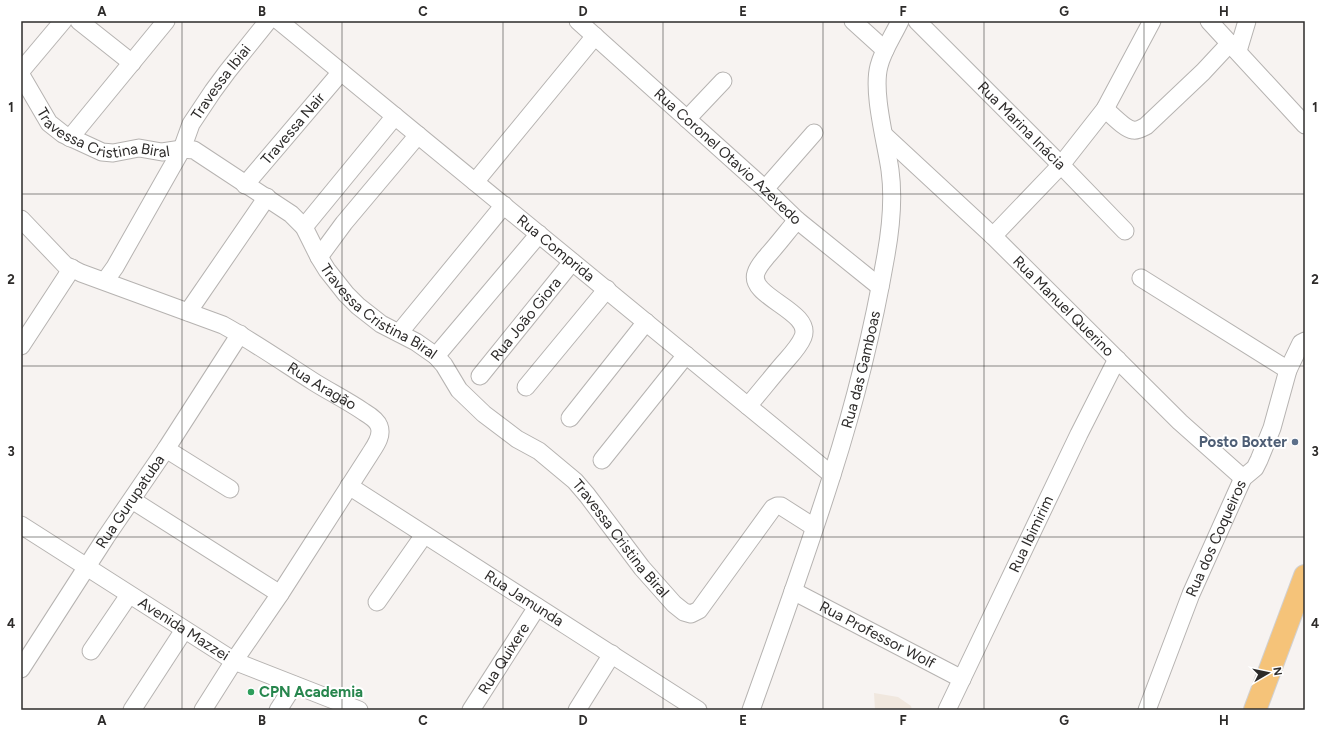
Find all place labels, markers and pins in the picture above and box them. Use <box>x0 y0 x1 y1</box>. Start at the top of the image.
place label: Posto Boxter <box>1199 433 1287 451</box>
marker: Posto Boxter <box>1290 437 1300 447</box>
place label: CPN Academia <box>259 683 363 701</box>
marker: CPN Academia <box>246 687 256 697</box>

